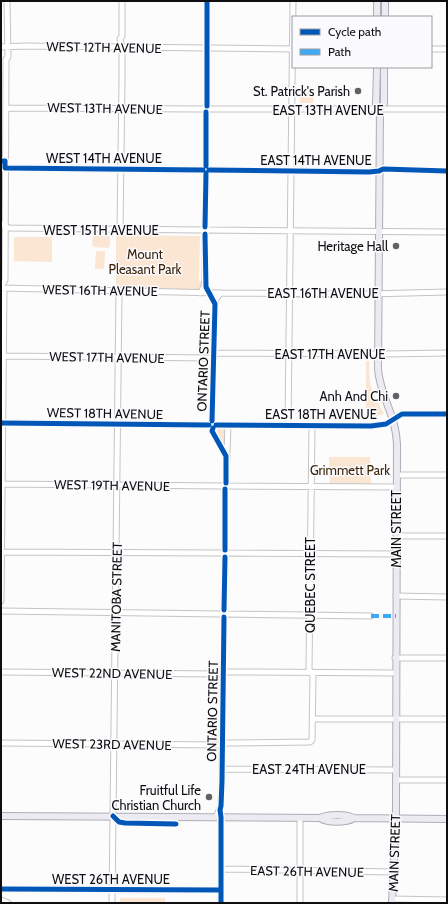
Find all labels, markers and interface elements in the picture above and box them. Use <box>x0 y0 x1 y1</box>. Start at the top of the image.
legend <box>292 16 432 68</box>
text: Cycle path <box>328 24 381 39</box>
street label: WEST 12TH AVENUE <box>46 38 162 56</box>
text: Path <box>328 44 351 59</box>
place label: St. Patrick's Parish <box>253 83 350 99</box>
marker: St. Patrick's Parish <box>353 86 363 96</box>
street label: WEST 13TH AVENUE <box>47 99 163 117</box>
street label: EAST 13TH AVENUE <box>272 102 384 118</box>
street label: WEST 14TH AVENUE <box>46 150 162 166</box>
street label: EAST 14TH AVENUE <box>260 152 372 168</box>
street label: WEST 15TH AVENUE <box>43 222 159 238</box>
place label: Heritage Hall <box>317 238 388 254</box>
marker: Heritage Hall <box>391 241 401 251</box>
park label: Mount Pleasant Park <box>109 246 182 277</box>
street label: WEST 16TH AVENUE <box>42 281 158 299</box>
street label: EAST 16TH AVENUE <box>267 285 379 301</box>
street label: ONTARIO STREET <box>193 310 213 412</box>
street label: EAST 17TH AVENUE <box>275 346 385 362</box>
street label: WEST 17TH AVENUE <box>49 348 165 366</box>
place label: Anh And Chi <box>320 388 388 404</box>
marker: Anh And Chi <box>391 391 401 401</box>
street label: WEST 18TH AVENUE <box>47 404 163 422</box>
street label: EAST 18TH AVENUE <box>265 406 377 422</box>
park label: Grimmett Park <box>310 462 390 478</box>
street label: WEST 19TH AVENUE <box>54 476 170 494</box>
street label: MAIN STREET <box>388 490 404 568</box>
street label: QUEBEC STREET <box>302 537 318 633</box>
street label: MANITOBA STREET <box>107 542 125 652</box>
street label: ONTARIO STREET <box>203 660 221 762</box>
street label: WEST 22ND AVENUE <box>52 664 172 682</box>
street label: WEST 23RD AVENUE <box>52 735 172 753</box>
street label: EAST 24TH AVENUE <box>252 761 366 777</box>
place label: Fruitful Life Christian Church <box>111 782 201 813</box>
marker: Fruitful Life Christian Church <box>204 792 214 802</box>
street label: MAIN STREET <box>385 814 403 892</box>
street label: EAST 26TH AVENUE <box>250 862 364 880</box>
street label: WEST 26TH AVENUE <box>52 871 170 887</box>

